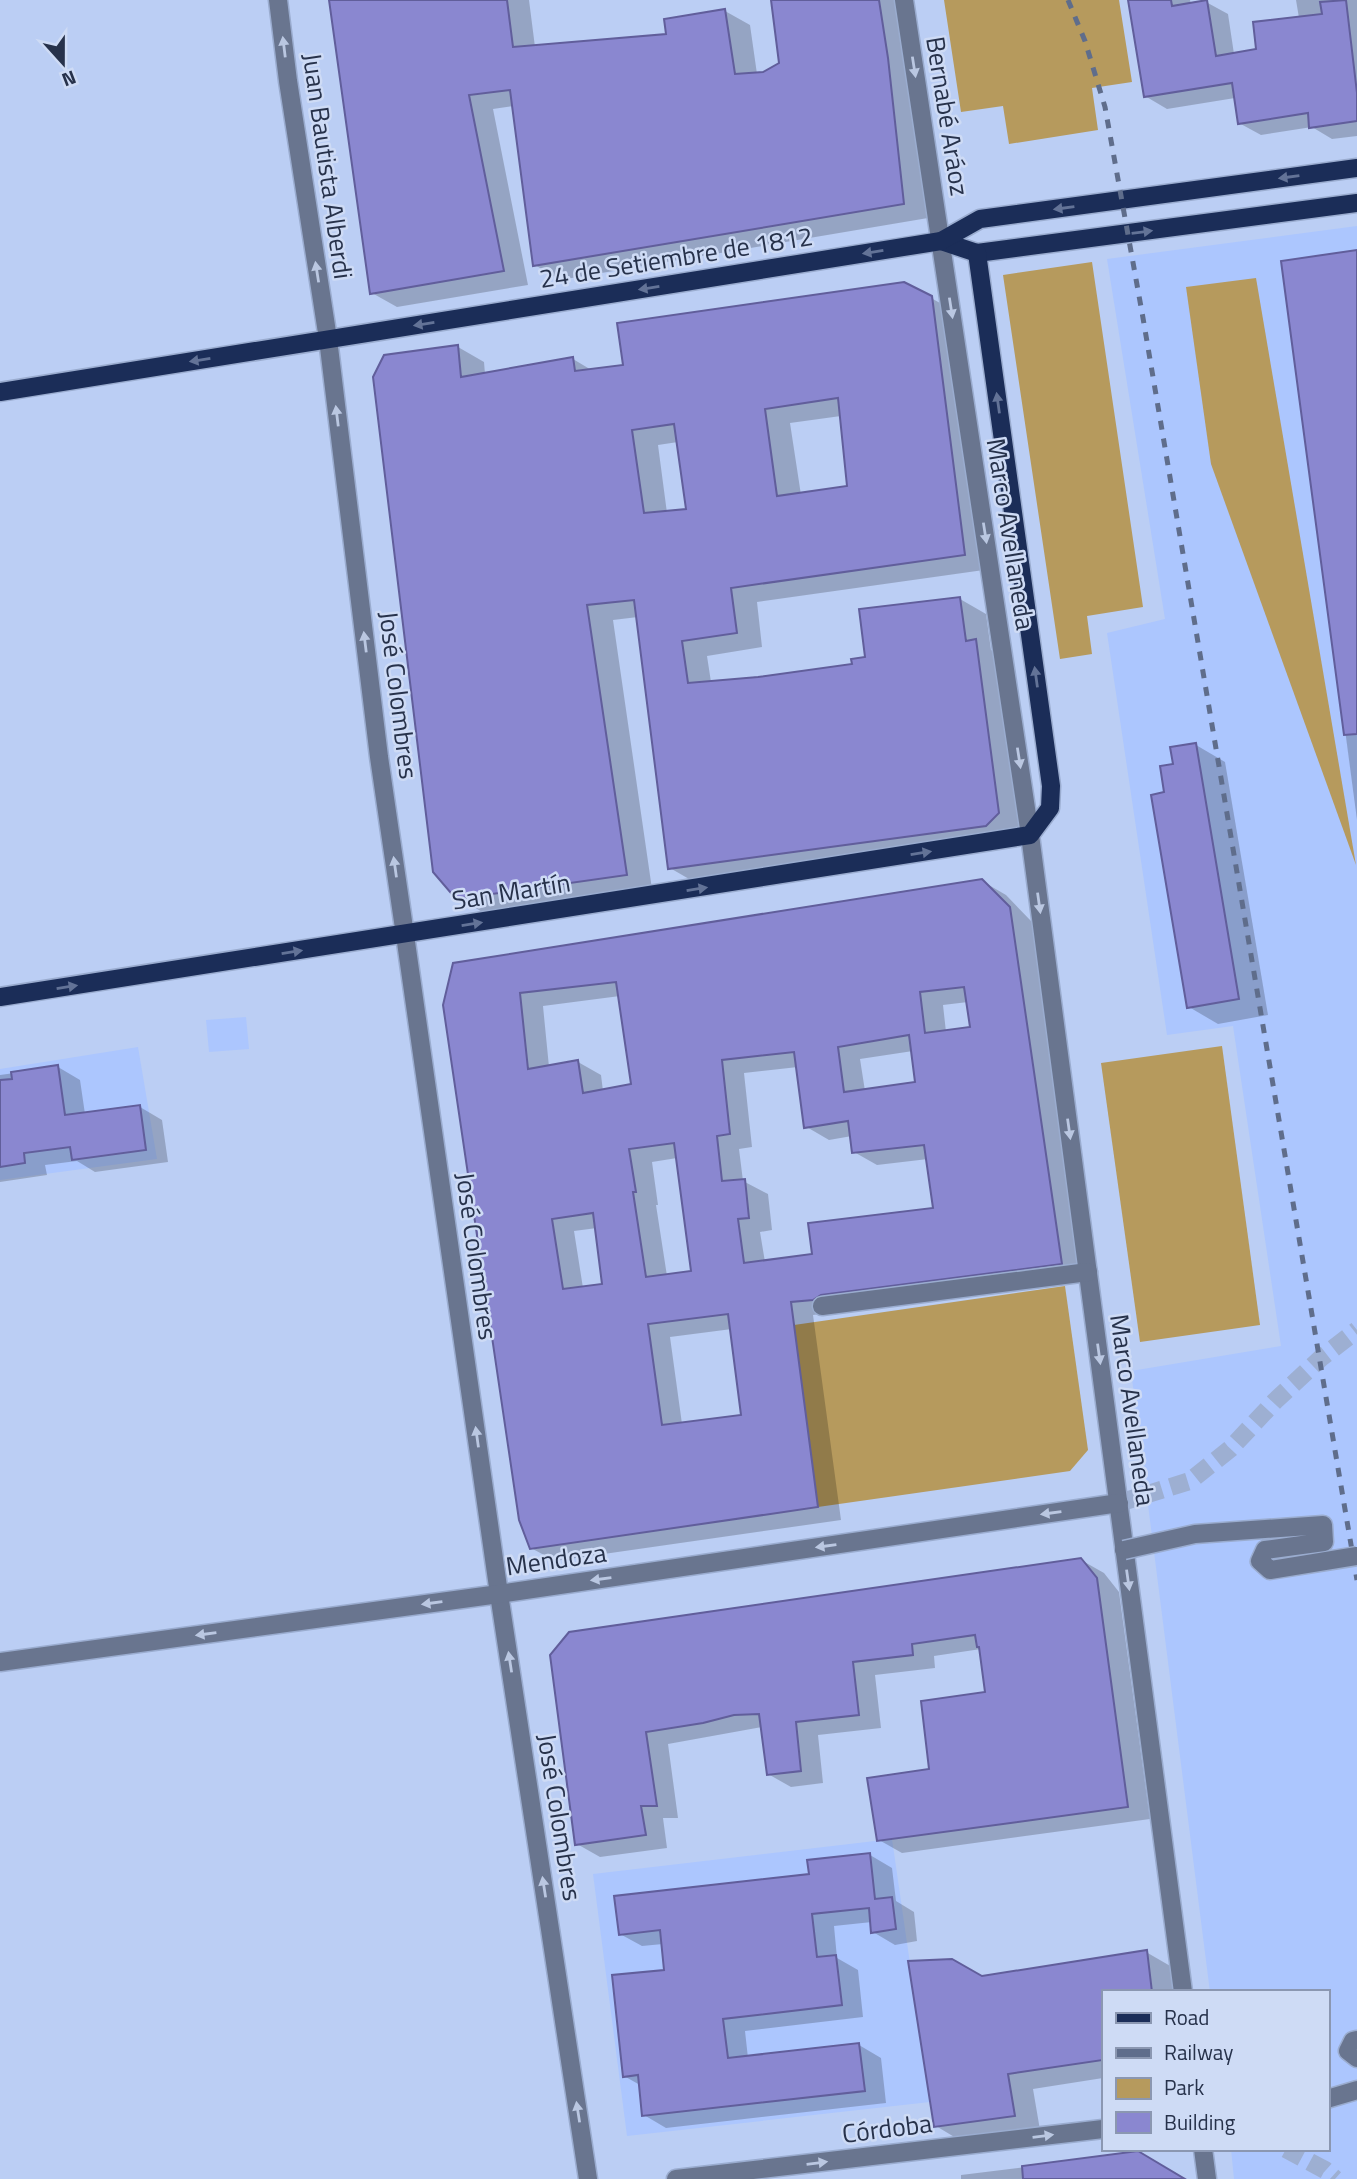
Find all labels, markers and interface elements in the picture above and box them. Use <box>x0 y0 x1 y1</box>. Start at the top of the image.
north arrow <box>28 28 98 98</box>
street label: Bernabé Aráoz <box>916 34 980 198</box>
one-way arrow <box>278 36 289 58</box>
street label: Juan Bautista Alberdi <box>293 50 363 282</box>
one-way arrow <box>909 57 920 79</box>
text: N <box>58 63 81 95</box>
one-way arrow <box>1278 172 1300 183</box>
one-way arrow <box>1053 202 1075 213</box>
street label: 24 de Setiembre de 1812 <box>536 216 816 298</box>
one-way arrow <box>1131 226 1153 237</box>
one-way arrow <box>862 246 884 257</box>
one-way arrow <box>311 261 322 283</box>
one-way arrow <box>638 283 660 294</box>
one-way arrow <box>946 297 957 319</box>
one-way arrow <box>413 319 435 330</box>
one-way arrow <box>189 355 211 366</box>
one-way arrow <box>992 392 1003 414</box>
one-way arrow <box>332 405 343 427</box>
street label: Marco Avellaneda <box>977 435 1045 633</box>
one-way arrow <box>980 522 991 544</box>
street label: José Colombres <box>369 609 429 781</box>
one-way arrow <box>360 631 371 653</box>
one-way arrow <box>1030 666 1041 688</box>
one-way arrow <box>1013 747 1024 769</box>
one-way arrow <box>911 847 933 858</box>
one-way arrow <box>389 856 400 878</box>
street label: San Martín <box>449 862 573 920</box>
one-way arrow <box>686 883 708 894</box>
one-way arrow <box>1034 892 1045 914</box>
one-way arrow <box>461 918 483 929</box>
one-way arrow <box>281 946 303 957</box>
one-way arrow <box>57 981 79 992</box>
one-way arrow <box>1064 1118 1075 1140</box>
street label: José Colombres <box>446 1170 508 1342</box>
street label: Marco Avellaneda <box>1100 1311 1166 1509</box>
one-way arrow <box>1094 1343 1105 1365</box>
one-way arrow <box>471 1425 482 1447</box>
one-way arrow <box>1040 1508 1062 1519</box>
street label: Mendoza <box>503 1533 609 1585</box>
one-way arrow <box>815 1541 837 1552</box>
one-way arrow <box>1123 1569 1134 1591</box>
one-way arrow <box>590 1574 612 1585</box>
one-way arrow <box>421 1598 443 1609</box>
one-way arrow <box>195 1629 217 1640</box>
one-way arrow <box>504 1651 515 1673</box>
street label: José Colombres <box>528 1731 592 1903</box>
one-way arrow <box>538 1875 549 1897</box>
legend <box>1102 1990 1329 2151</box>
text: Road <box>1164 2001 1209 2033</box>
text: Railway <box>1164 2036 1233 2068</box>
text: Park <box>1164 2071 1204 2103</box>
one-way arrow <box>572 2100 583 2122</box>
street label: Córdoba <box>840 2103 934 2153</box>
text: Building <box>1164 2106 1236 2138</box>
one-way arrow <box>1032 2131 1054 2142</box>
one-way arrow <box>806 2157 828 2168</box>

